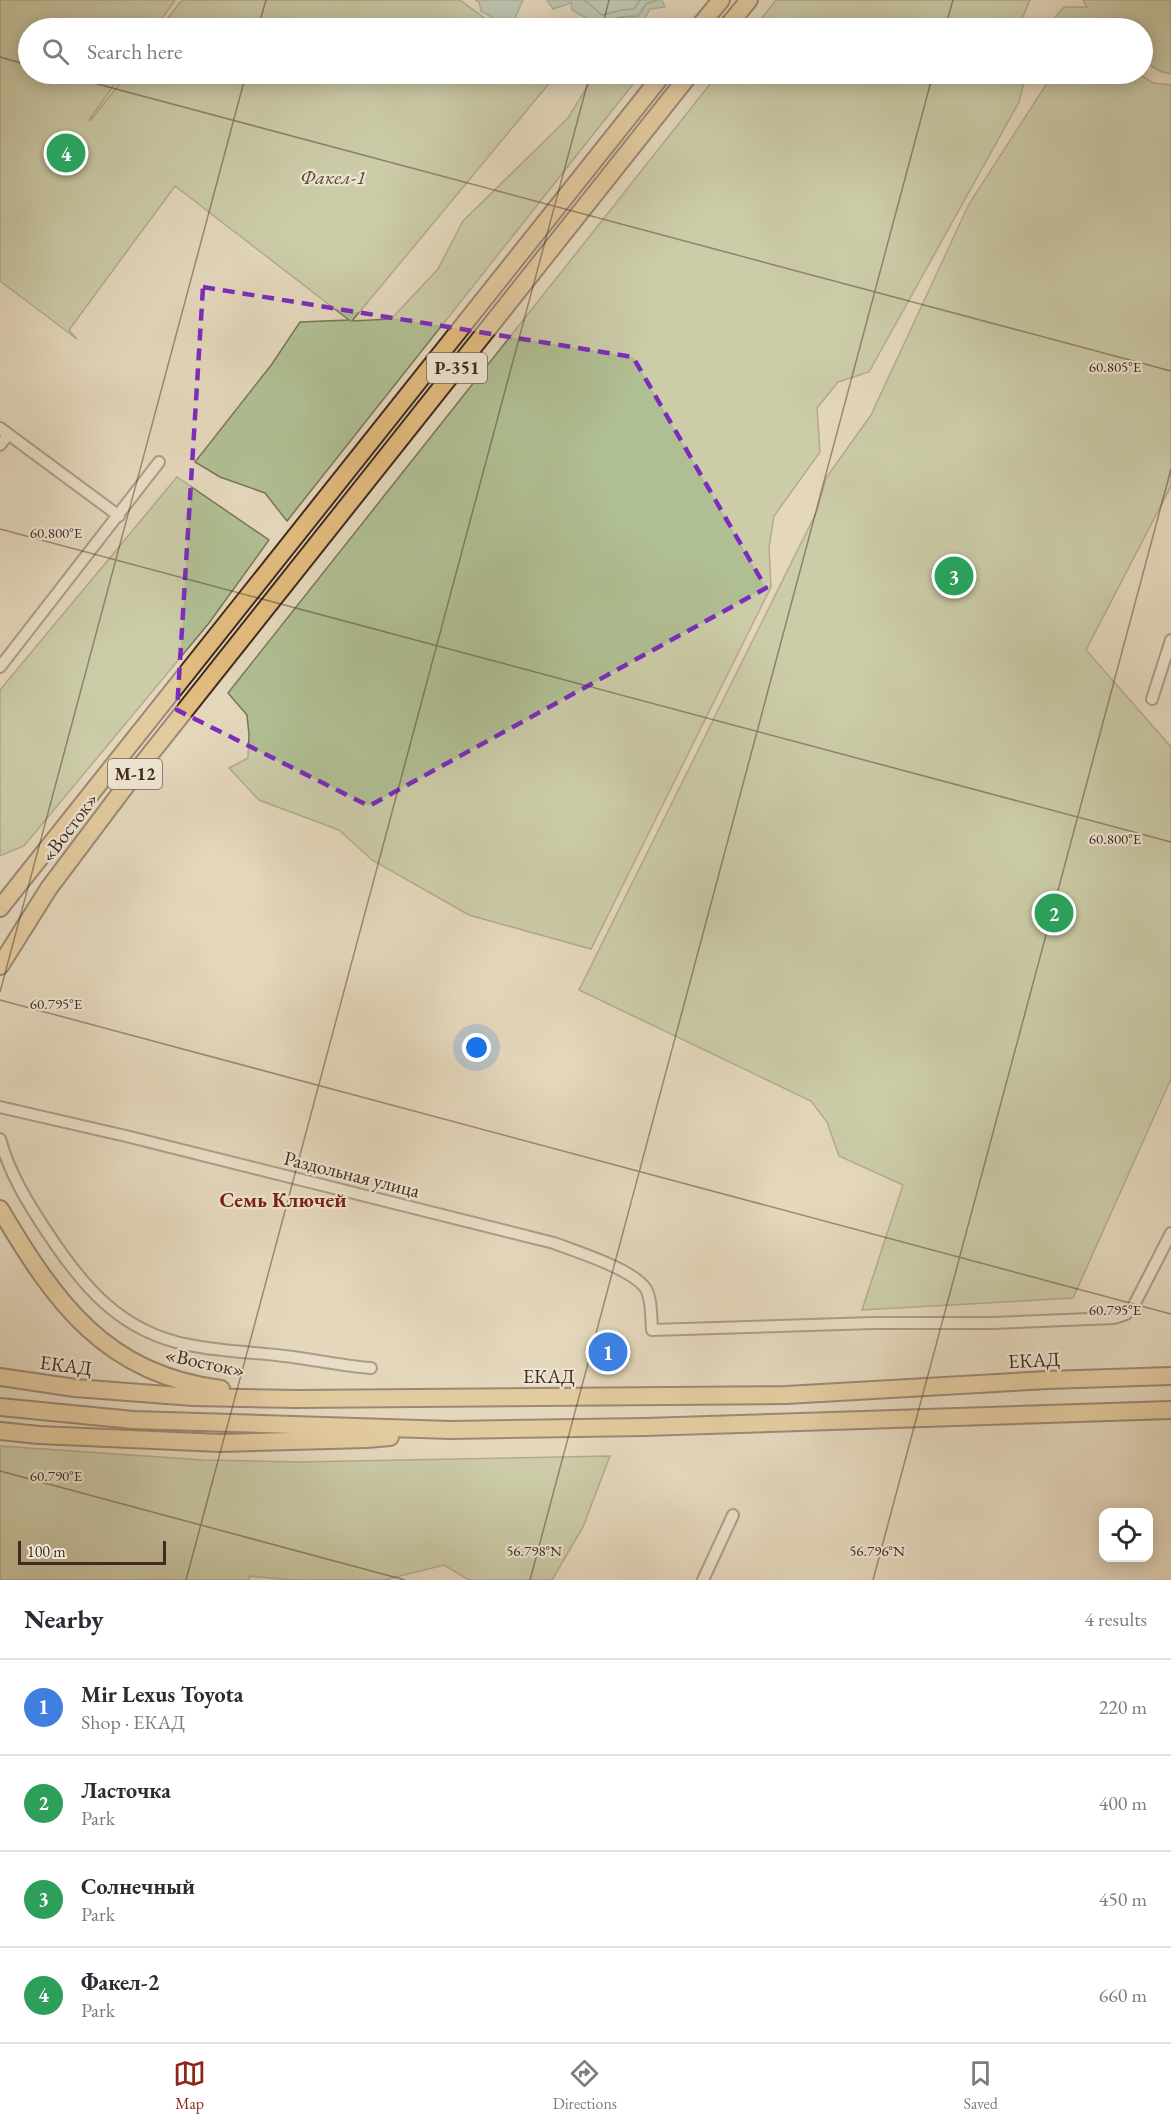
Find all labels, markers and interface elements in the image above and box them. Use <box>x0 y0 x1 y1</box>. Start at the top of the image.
search box <box>18 18 1153 84</box>
icon: search <box>39 35 72 68</box>
text: Search here <box>87 37 182 66</box>
pin: 4 <box>46 130 86 176</box>
park label: Факел-1 <box>300 164 366 190</box>
road number: Р-351 <box>427 353 487 383</box>
text: 60.805°E <box>1089 357 1142 376</box>
text: 60.800°E <box>30 523 83 542</box>
pin: 3 <box>934 554 974 598</box>
road number: М-12 <box>108 759 162 789</box>
street label: «Восток» <box>34 787 104 867</box>
text: 60.800°E <box>1089 829 1142 848</box>
pin: 2 <box>1034 890 1074 936</box>
text: 60.795°E <box>30 994 83 1013</box>
your location <box>462 1033 491 1062</box>
street label: Раздольная улица <box>281 1145 423 1203</box>
district label: Семь Ключей <box>219 1186 347 1213</box>
text: 60.795°E <box>1089 1300 1142 1319</box>
pin: 1 <box>588 1330 628 1374</box>
street label: «Восток» <box>163 1341 247 1383</box>
street label: ЕКАД <box>1007 1346 1061 1374</box>
street label: ЕКАД <box>38 1349 94 1381</box>
street label: ЕКАД <box>523 1363 575 1389</box>
text: 60.790°E <box>30 1466 83 1485</box>
map controls <box>1099 1508 1153 1562</box>
button: locate <box>1099 1508 1153 1562</box>
scale bar <box>18 1538 166 1566</box>
text: 100 m <box>27 1541 66 1562</box>
text: 56.798°N <box>506 1541 562 1560</box>
text: 56.796°N <box>849 1541 905 1560</box>
text: Nearby <box>24 1602 104 1636</box>
text: 4 results <box>1084 1606 1147 1632</box>
text: Mir Lexus Toyota <box>81 1680 243 1709</box>
text: 1 <box>38 1694 49 1720</box>
text: 220 m <box>1099 1694 1147 1720</box>
text: Shop · ЕКАД <box>81 1709 185 1735</box>
text: Ласточка <box>81 1776 171 1805</box>
text: 2 <box>38 1790 49 1816</box>
text: 400 m <box>1099 1790 1147 1816</box>
text: Park <box>81 1805 115 1831</box>
text: Солнечный <box>81 1872 195 1901</box>
text: 3 <box>38 1886 49 1912</box>
text: 450 m <box>1099 1886 1147 1912</box>
text: Park <box>81 1901 115 1927</box>
text: Факел-2 <box>81 1968 159 1997</box>
text: 4 <box>38 1982 49 2008</box>
text: 660 m <box>1099 1982 1147 2008</box>
text: Park <box>81 1997 115 2023</box>
tab: Map <box>173 2057 206 2114</box>
tab: Directions <box>553 2057 617 2114</box>
tab: Saved <box>963 2057 998 2114</box>

